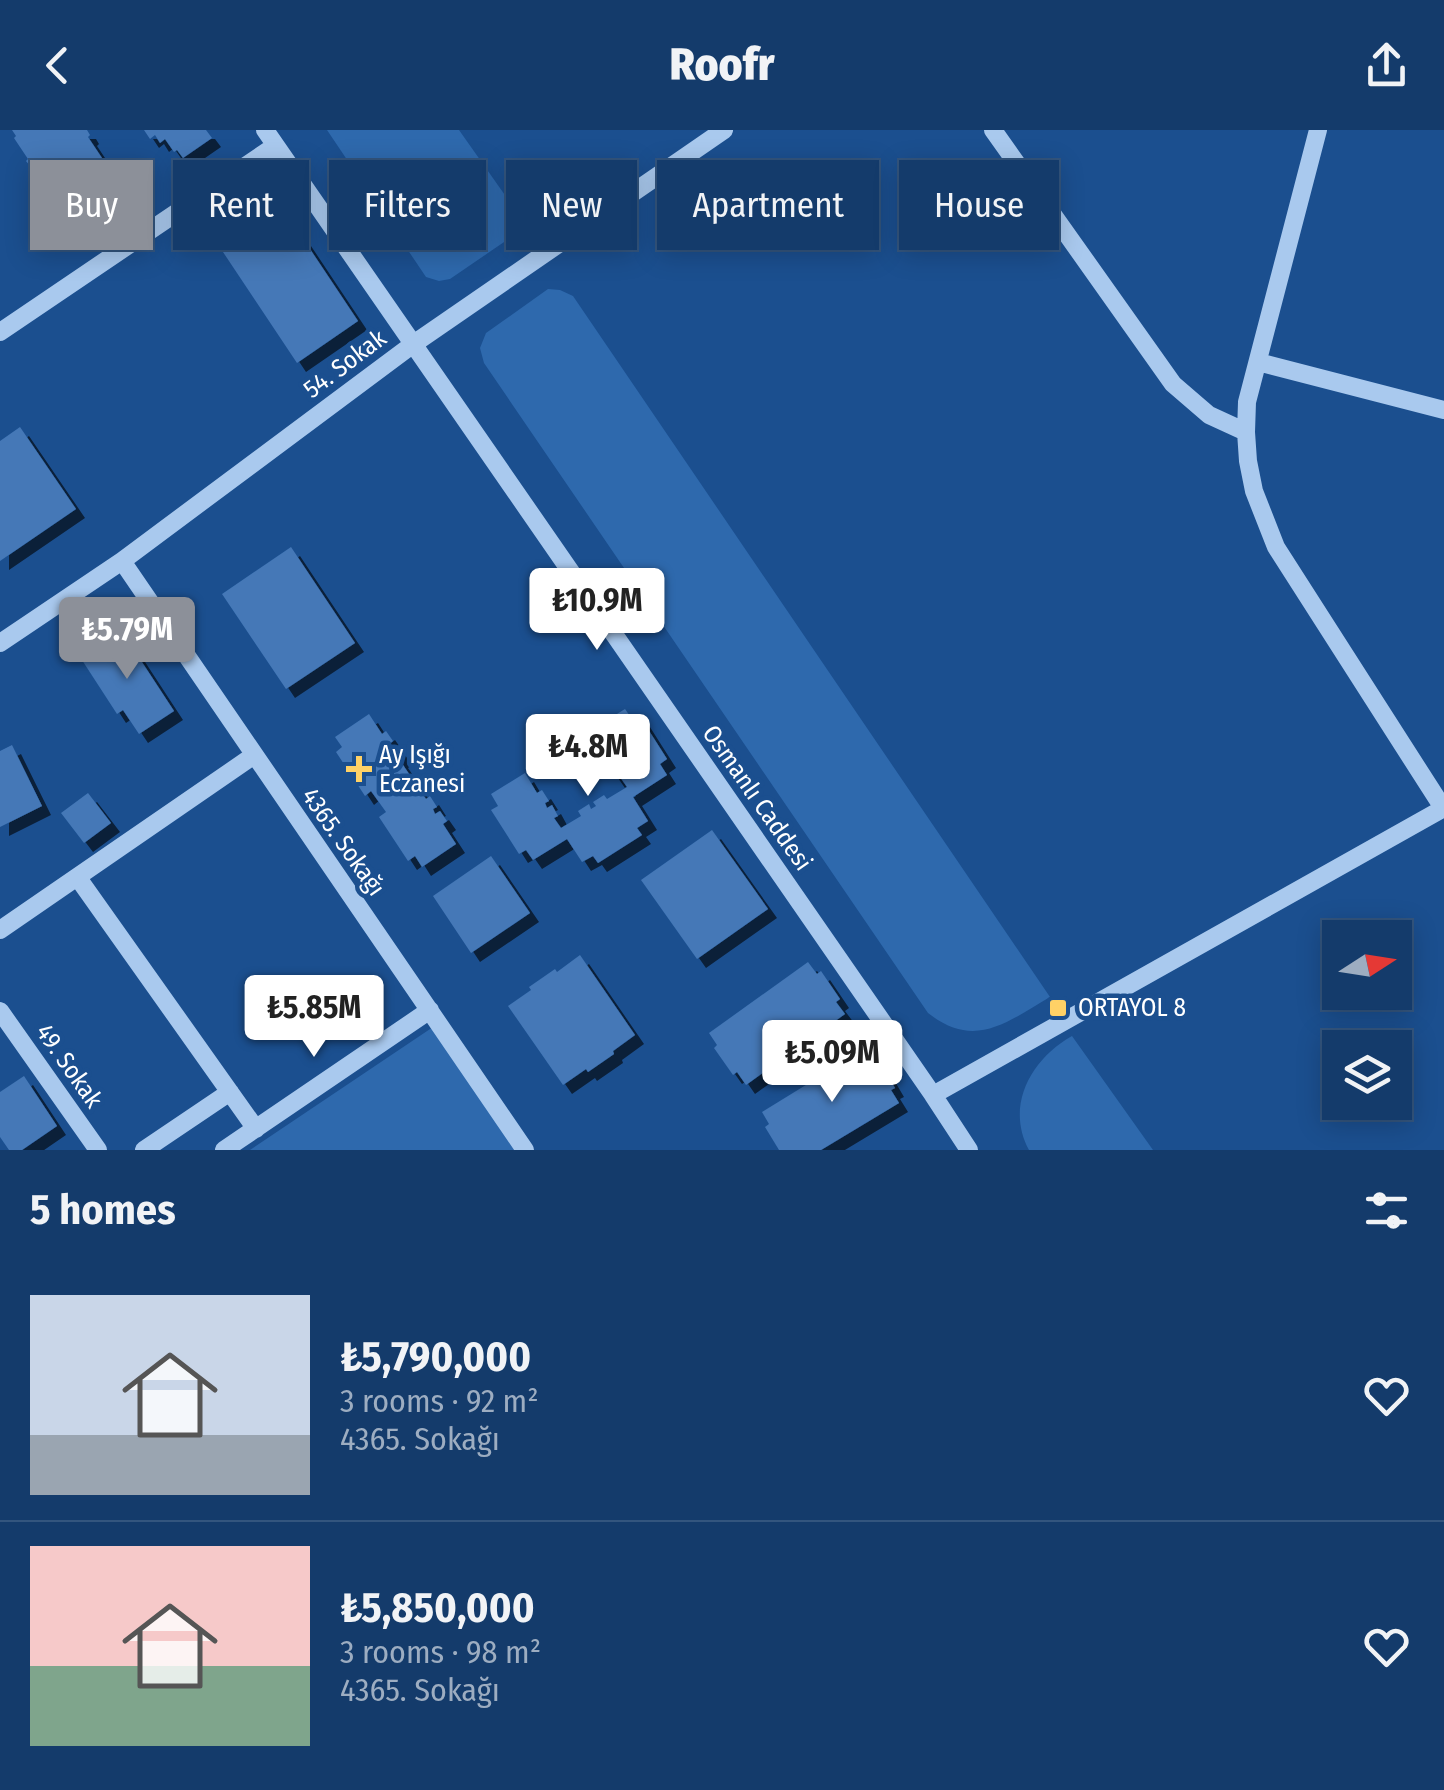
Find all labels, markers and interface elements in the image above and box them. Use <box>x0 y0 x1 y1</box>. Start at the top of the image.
icon: back <box>30 38 85 93</box>
text: Roofr <box>670 38 774 92</box>
icon: share <box>1359 38 1414 93</box>
chip: Buy <box>30 160 153 250</box>
chip: Rent <box>173 160 309 250</box>
chip: Filters <box>329 160 486 250</box>
chip: New <box>506 160 637 250</box>
chip: Apartment <box>657 160 879 250</box>
chip: House <box>899 160 1059 250</box>
street label: 54. Sokak <box>298 323 392 405</box>
pin: ₺10.9M <box>516 568 678 653</box>
text: ₺10.9M <box>551 581 643 619</box>
pin: ₺5.79M <box>46 597 208 682</box>
text: ₺5.79M <box>81 610 173 648</box>
pin: ₺4.8M <box>518 714 658 799</box>
street label: Osmanlı Caddesi <box>696 720 818 876</box>
text: ₺4.8M <box>548 727 628 765</box>
place label: Ay Işığı Eczanesi <box>379 740 465 799</box>
marker: Ay Işığı Eczanesi <box>348 758 370 780</box>
street label: 4365. Sokağı <box>295 782 391 902</box>
north arrow <box>1322 920 1412 1010</box>
map controls <box>1322 920 1412 1120</box>
pin: ₺5.85M <box>233 975 395 1060</box>
text: ₺5.85M <box>267 988 361 1026</box>
place label: ORTAYOL 8 <box>1078 993 1186 1023</box>
marker: ORTAYOL 8 <box>1047 997 1069 1019</box>
street label: 49. Sokak <box>29 1018 109 1114</box>
pin: ₺5.09M <box>751 1020 913 1105</box>
button: layers <box>1322 1030 1412 1120</box>
text: ₺5.09M <box>784 1033 880 1071</box>
icon: filters <box>1359 1183 1414 1238</box>
text: 5 homes <box>30 1185 176 1235</box>
text: ₺5,790,000 <box>340 1332 531 1382</box>
icon: home <box>110 1335 230 1455</box>
icon: heart <box>1359 1368 1414 1423</box>
text: 3 rooms · 92 m² <box>340 1382 539 1420</box>
text: 4365. Sokağı <box>340 1420 500 1458</box>
text: ₺5,850,000 <box>340 1583 535 1633</box>
icon: home <box>110 1586 230 1706</box>
icon: heart <box>1359 1619 1414 1674</box>
text: 3 rooms · 98 m² <box>340 1633 541 1671</box>
text: 4365. Sokağı <box>340 1671 500 1709</box>

